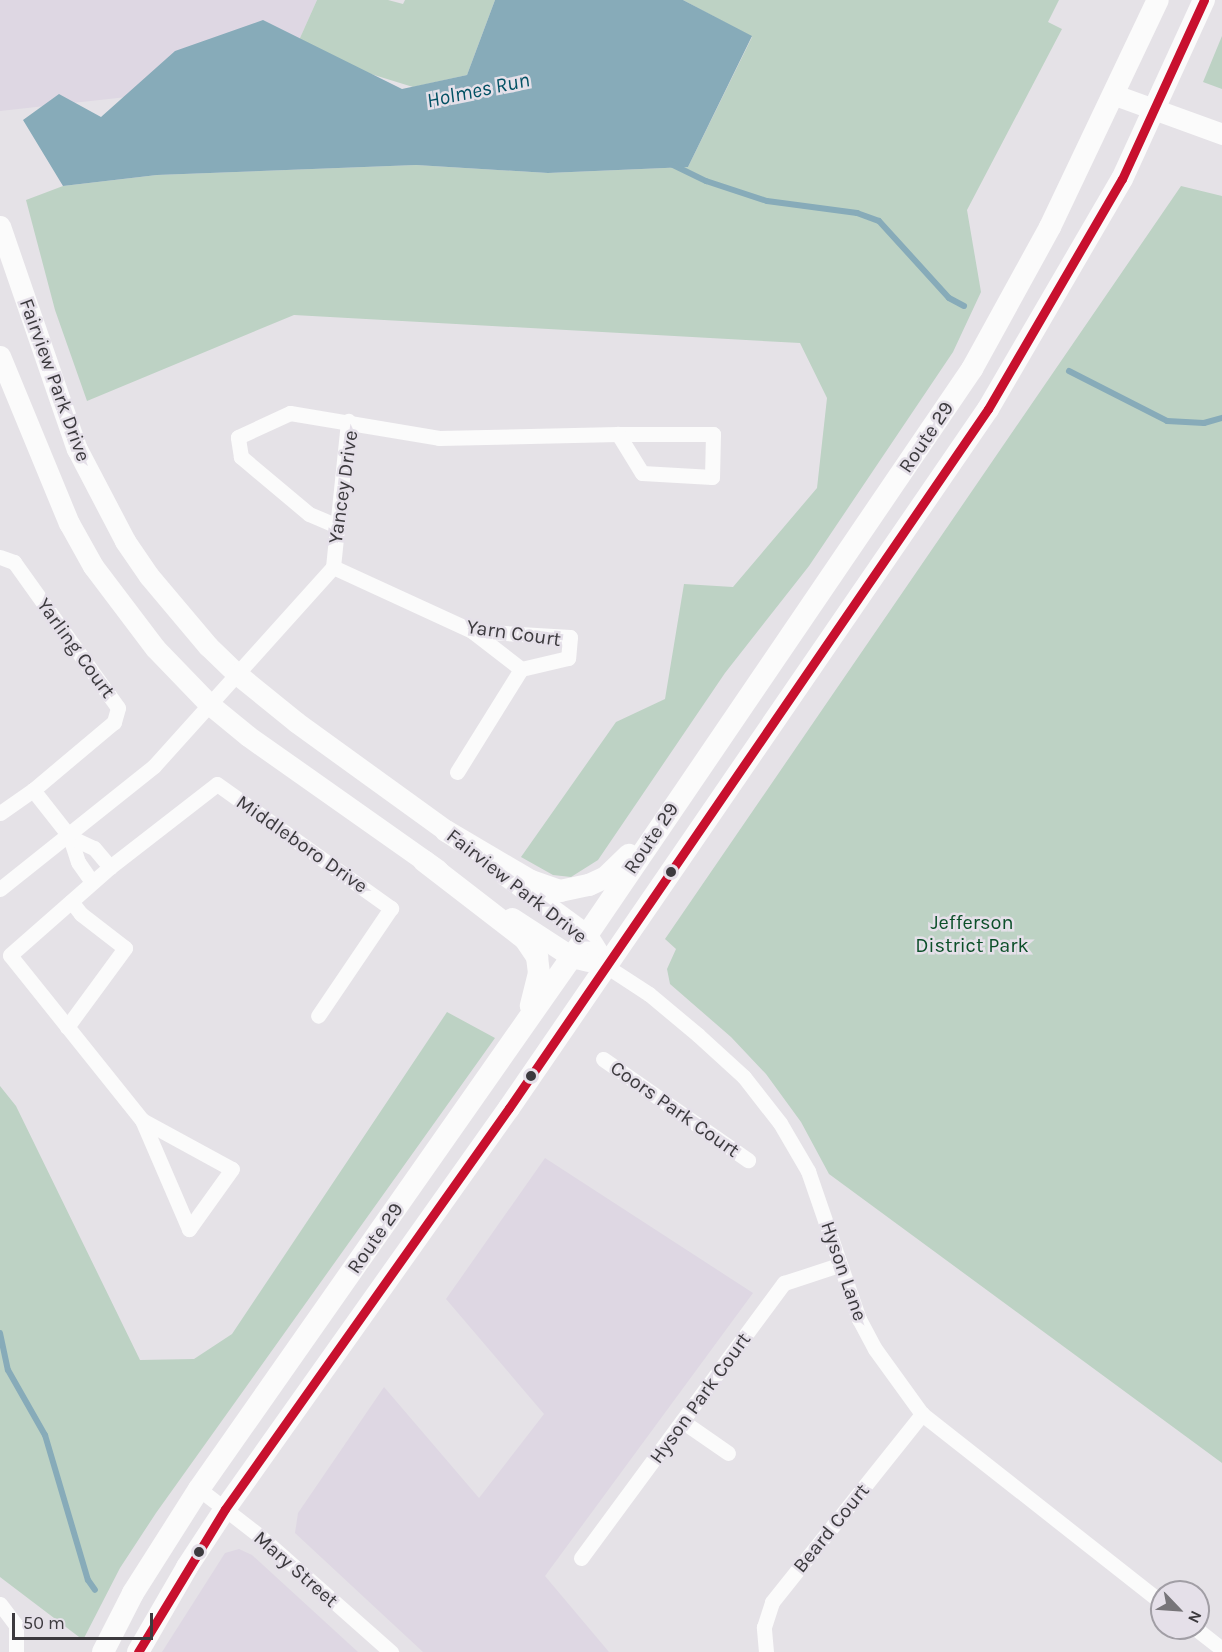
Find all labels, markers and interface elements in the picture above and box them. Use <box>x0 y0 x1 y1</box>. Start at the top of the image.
water label: Holmes Run <box>424 67 532 113</box>
street label: Fairview Park Drive <box>14 295 96 465</box>
street label: Route 29 <box>893 397 959 477</box>
street label: Yancey Drive <box>323 429 363 545</box>
street label: Yarling Court <box>32 593 120 703</box>
street label: Yarn Court <box>465 615 563 651</box>
street label: Middleboro Drive <box>232 790 372 898</box>
street label: Route 29 <box>618 798 684 878</box>
street label: Fairview Park Drive <box>442 824 592 948</box>
unlabelled marker <box>665 866 677 878</box>
park label: Jefferson District Park <box>915 910 1029 957</box>
street label: Coors Park Court <box>606 1056 744 1162</box>
unlabelled marker <box>525 1070 537 1082</box>
street label: Route 29 <box>342 1198 408 1278</box>
street label: Hyson Lane <box>816 1218 872 1324</box>
street label: Hyson Park Court <box>644 1328 756 1468</box>
street label: Beard Court <box>788 1479 874 1577</box>
street label: Mary Street <box>249 1526 343 1612</box>
unlabelled marker <box>193 1546 205 1558</box>
north arrow <box>1150 1580 1210 1640</box>
scale bar <box>15 1601 156 1639</box>
text: N <box>1184 1608 1206 1626</box>
text: 50 m <box>23 1612 65 1634</box>

